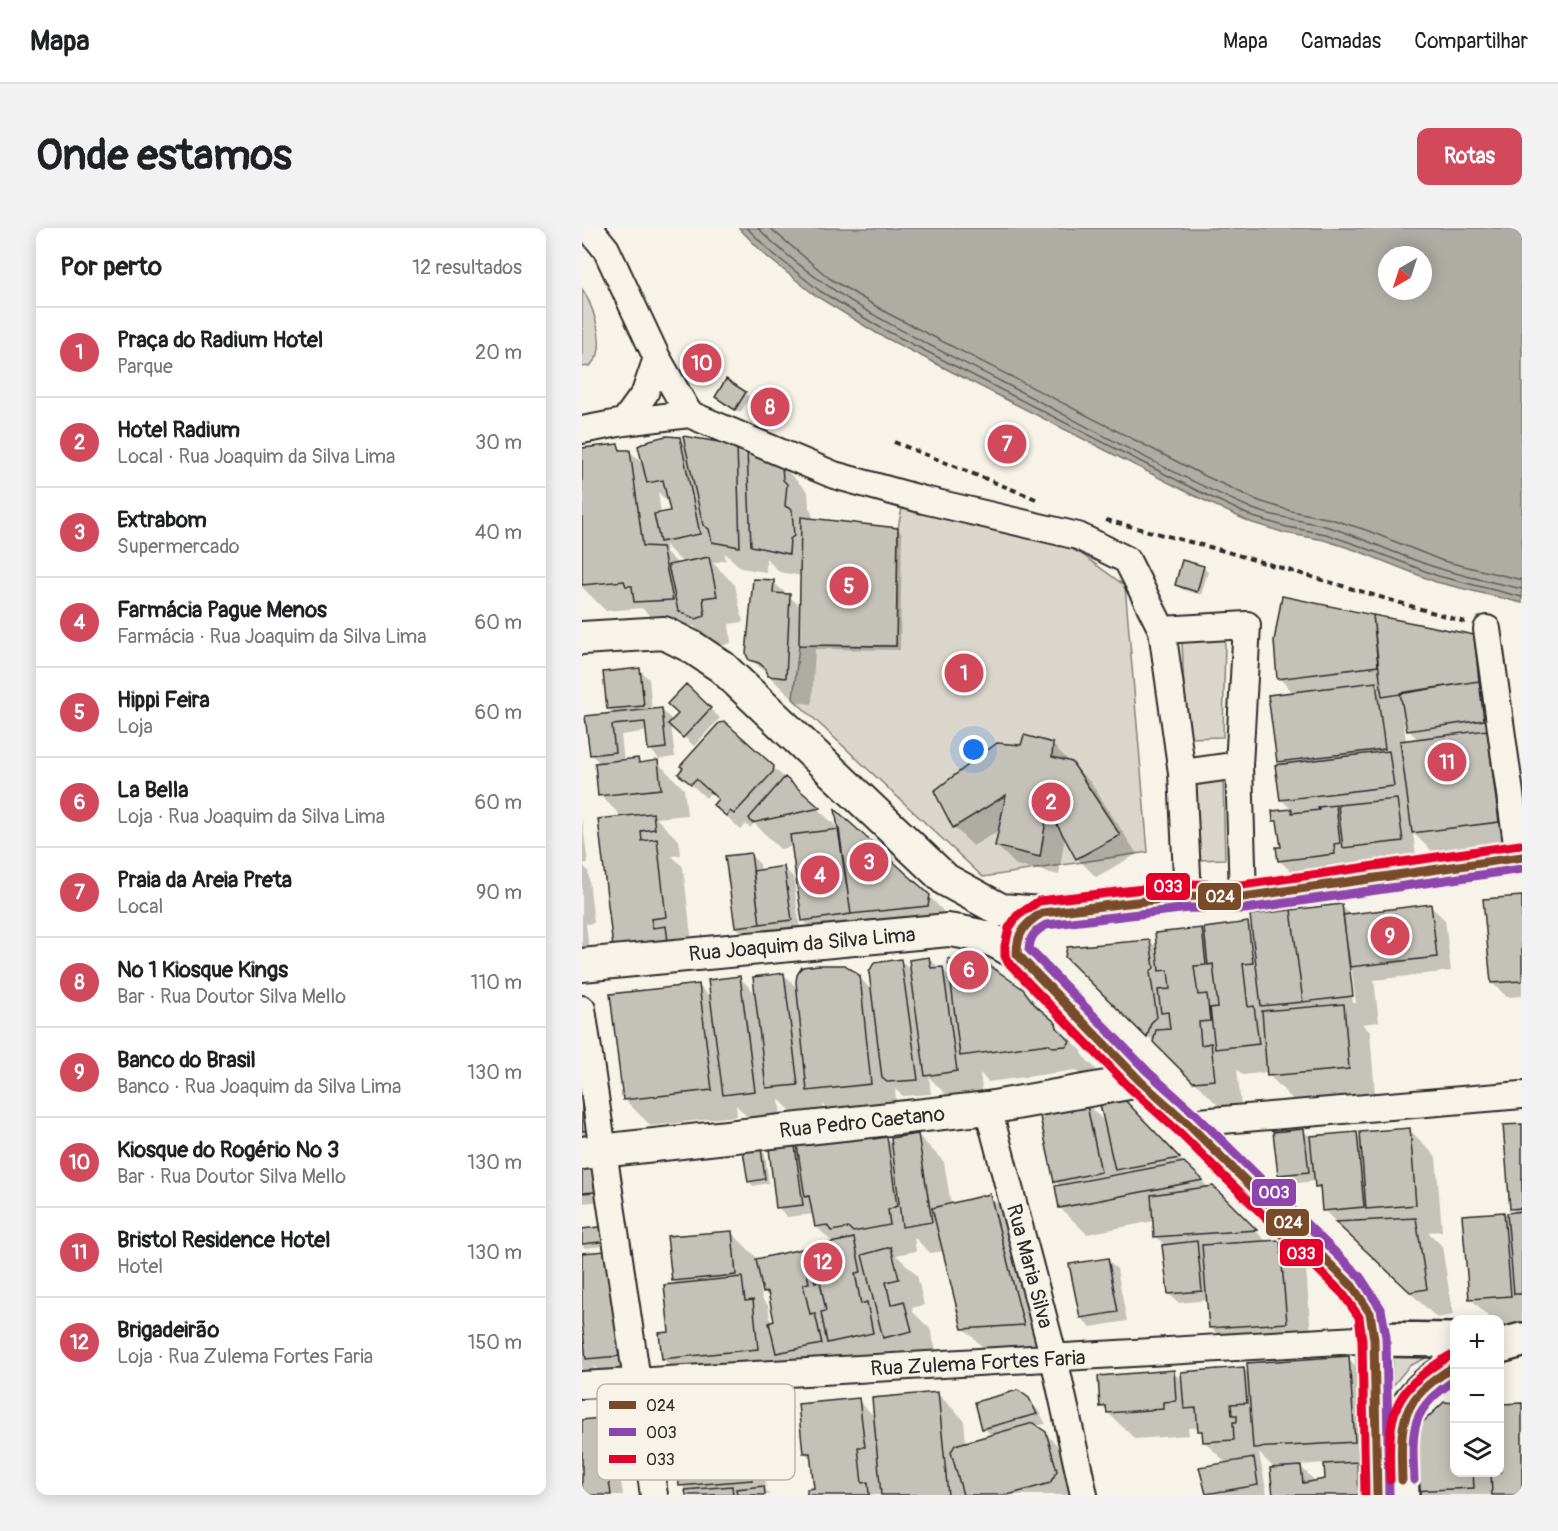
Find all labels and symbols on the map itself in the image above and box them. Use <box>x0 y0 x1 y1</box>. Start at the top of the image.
north arrow <box>1378 246 1432 300</box>
pin: 10 <box>682 340 722 386</box>
pin: 8 <box>750 384 789 429</box>
pin: 7 <box>988 422 1026 466</box>
pin: 5 <box>830 564 868 608</box>
pin: 1 <box>944 650 983 696</box>
your location <box>959 735 988 764</box>
pin: 11 <box>1428 740 1466 784</box>
pin: 2 <box>1032 780 1070 824</box>
pin: 3 <box>850 840 888 884</box>
pin: 4 <box>800 852 840 898</box>
line badge: 033 <box>1145 872 1191 901</box>
text: 033 <box>1154 877 1182 897</box>
line badge: 024 <box>1197 882 1242 911</box>
text: 024 <box>1205 887 1235 907</box>
pin: 9 <box>1370 914 1410 958</box>
street label: Rua Joaquim da Silva Lima <box>687 921 917 968</box>
pin: 6 <box>950 948 988 992</box>
street label: Rua Pedro Caetano <box>778 1100 946 1145</box>
line badge: 003 <box>1251 1178 1297 1207</box>
text: 003 <box>1259 1183 1289 1203</box>
street label: Rua Maria Silva <box>1000 1201 1059 1331</box>
line badge: 024 <box>1265 1208 1310 1237</box>
text: 024 <box>1273 1213 1303 1233</box>
line badge: 033 <box>1279 1238 1324 1267</box>
pin: 12 <box>804 1240 842 1284</box>
text: 033 <box>1287 1244 1315 1264</box>
street label: Rua Zulema Fortes Faria <box>870 1344 1086 1383</box>
legend <box>597 1384 795 1480</box>
text: 024 <box>646 1396 675 1416</box>
text: 003 <box>646 1423 677 1443</box>
text: 033 <box>646 1450 675 1470</box>

